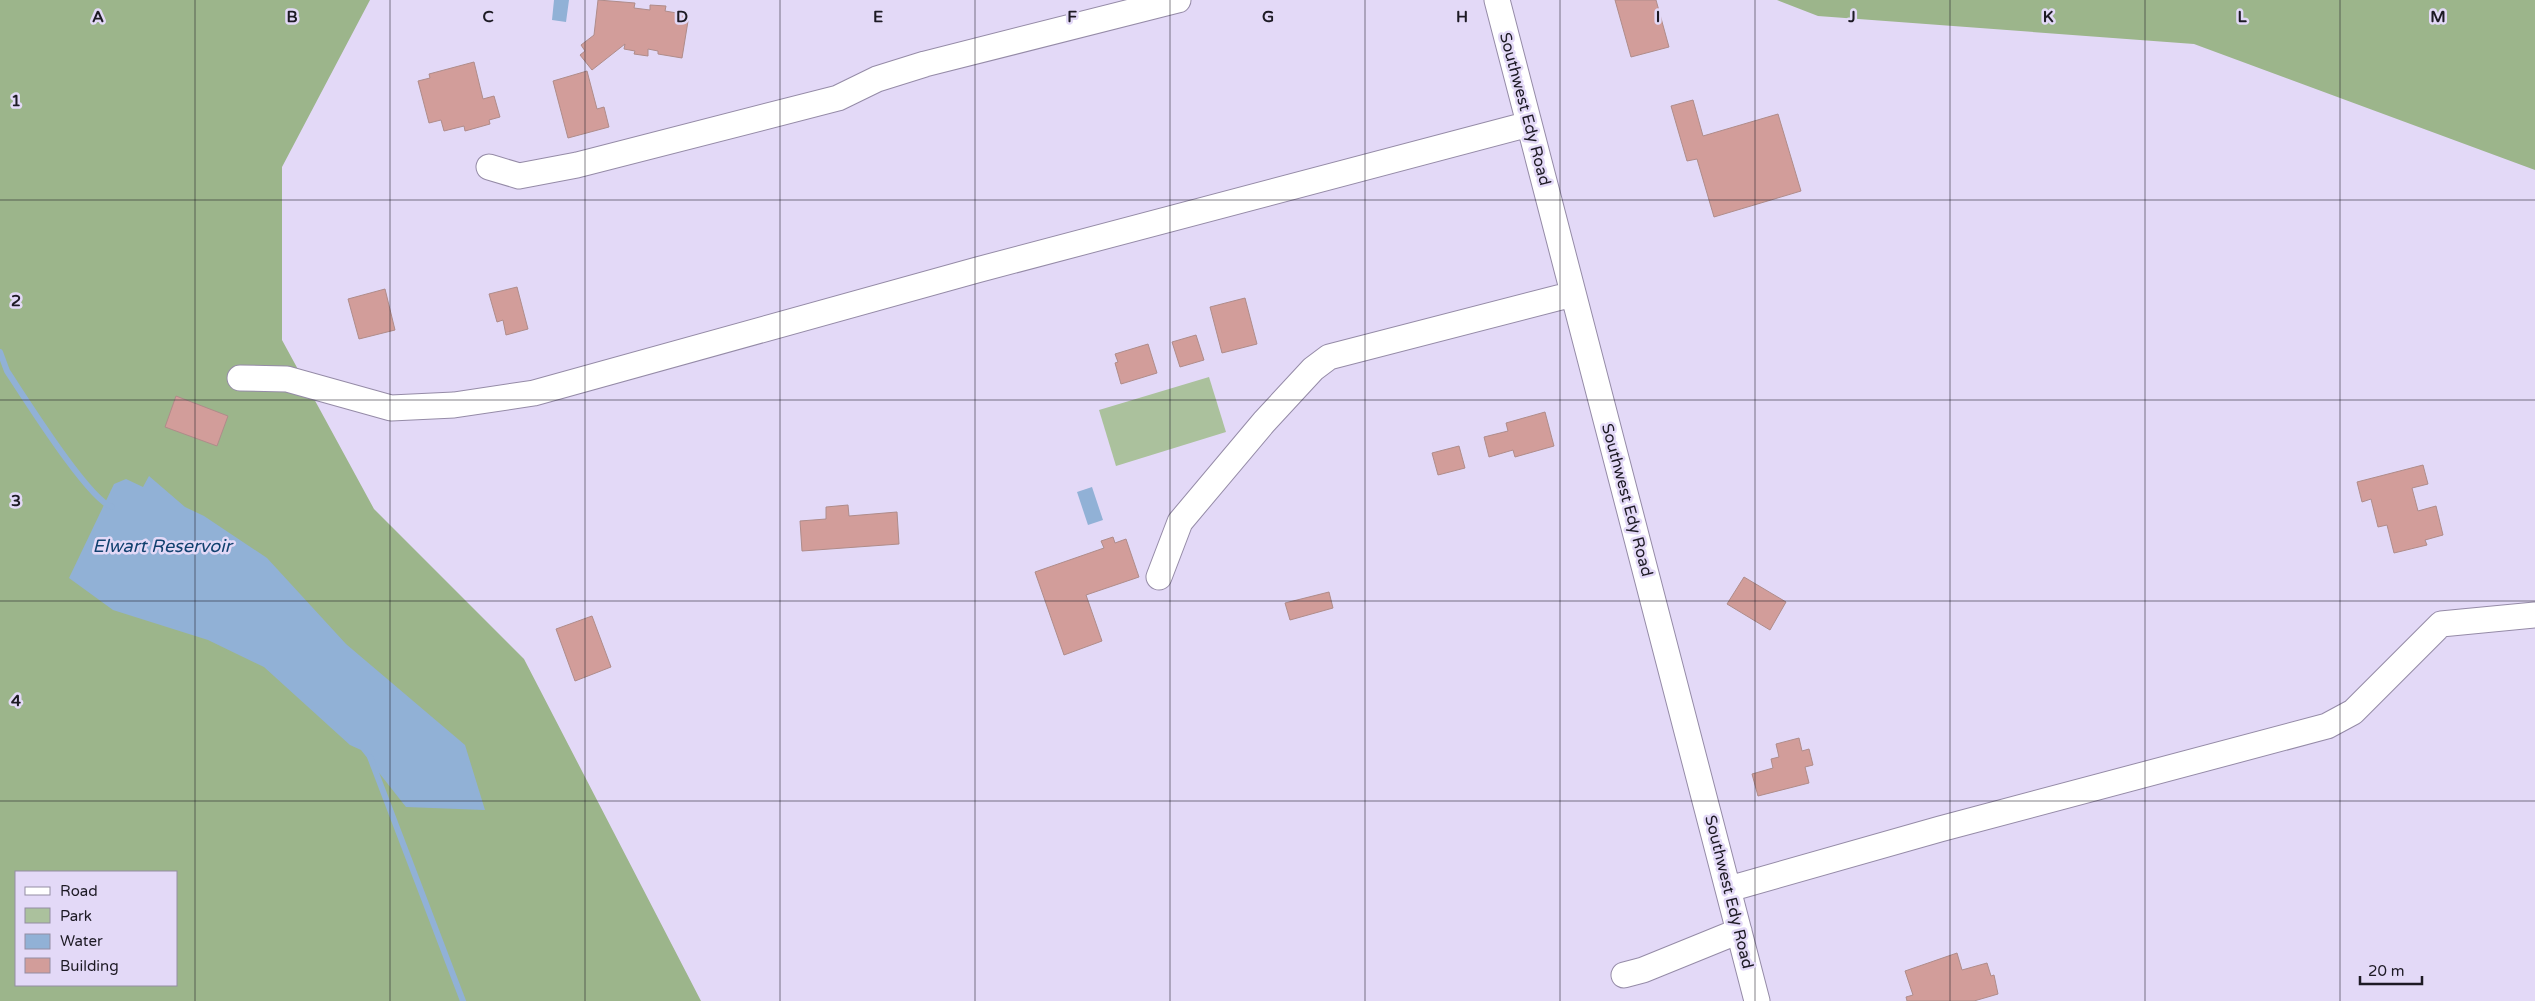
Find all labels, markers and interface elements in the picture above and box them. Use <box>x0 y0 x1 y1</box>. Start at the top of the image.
text: A <box>92 7 104 27</box>
text: B <box>286 7 298 27</box>
text: C <box>482 7 494 27</box>
text: D <box>676 7 688 27</box>
text: E <box>873 7 883 27</box>
text: F <box>1067 7 1077 27</box>
text: G <box>1262 7 1274 27</box>
text: H <box>1456 7 1468 27</box>
text: I <box>1656 7 1660 27</box>
text: J <box>1847 7 1856 27</box>
text: K <box>2043 7 2054 27</box>
text: L <box>2237 7 2247 27</box>
text: M <box>2430 7 2446 27</box>
street label: Southwest Edy Road <box>1495 30 1555 188</box>
text: 1 <box>11 91 21 111</box>
text: 2 <box>11 291 21 311</box>
street label: Southwest Edy Road <box>1597 421 1657 579</box>
text: 3 <box>11 491 21 511</box>
water label: Elwart Reservoir <box>92 535 234 557</box>
text: 4 <box>11 691 21 711</box>
street label: Southwest Edy Road <box>1700 813 1758 971</box>
legend <box>15 871 178 986</box>
text: Road <box>60 882 98 900</box>
text: Park <box>60 907 92 925</box>
text: Water <box>60 932 103 950</box>
scale bar <box>2360 954 2422 986</box>
text: Building <box>60 957 119 975</box>
text: 20 m <box>2368 962 2405 980</box>

